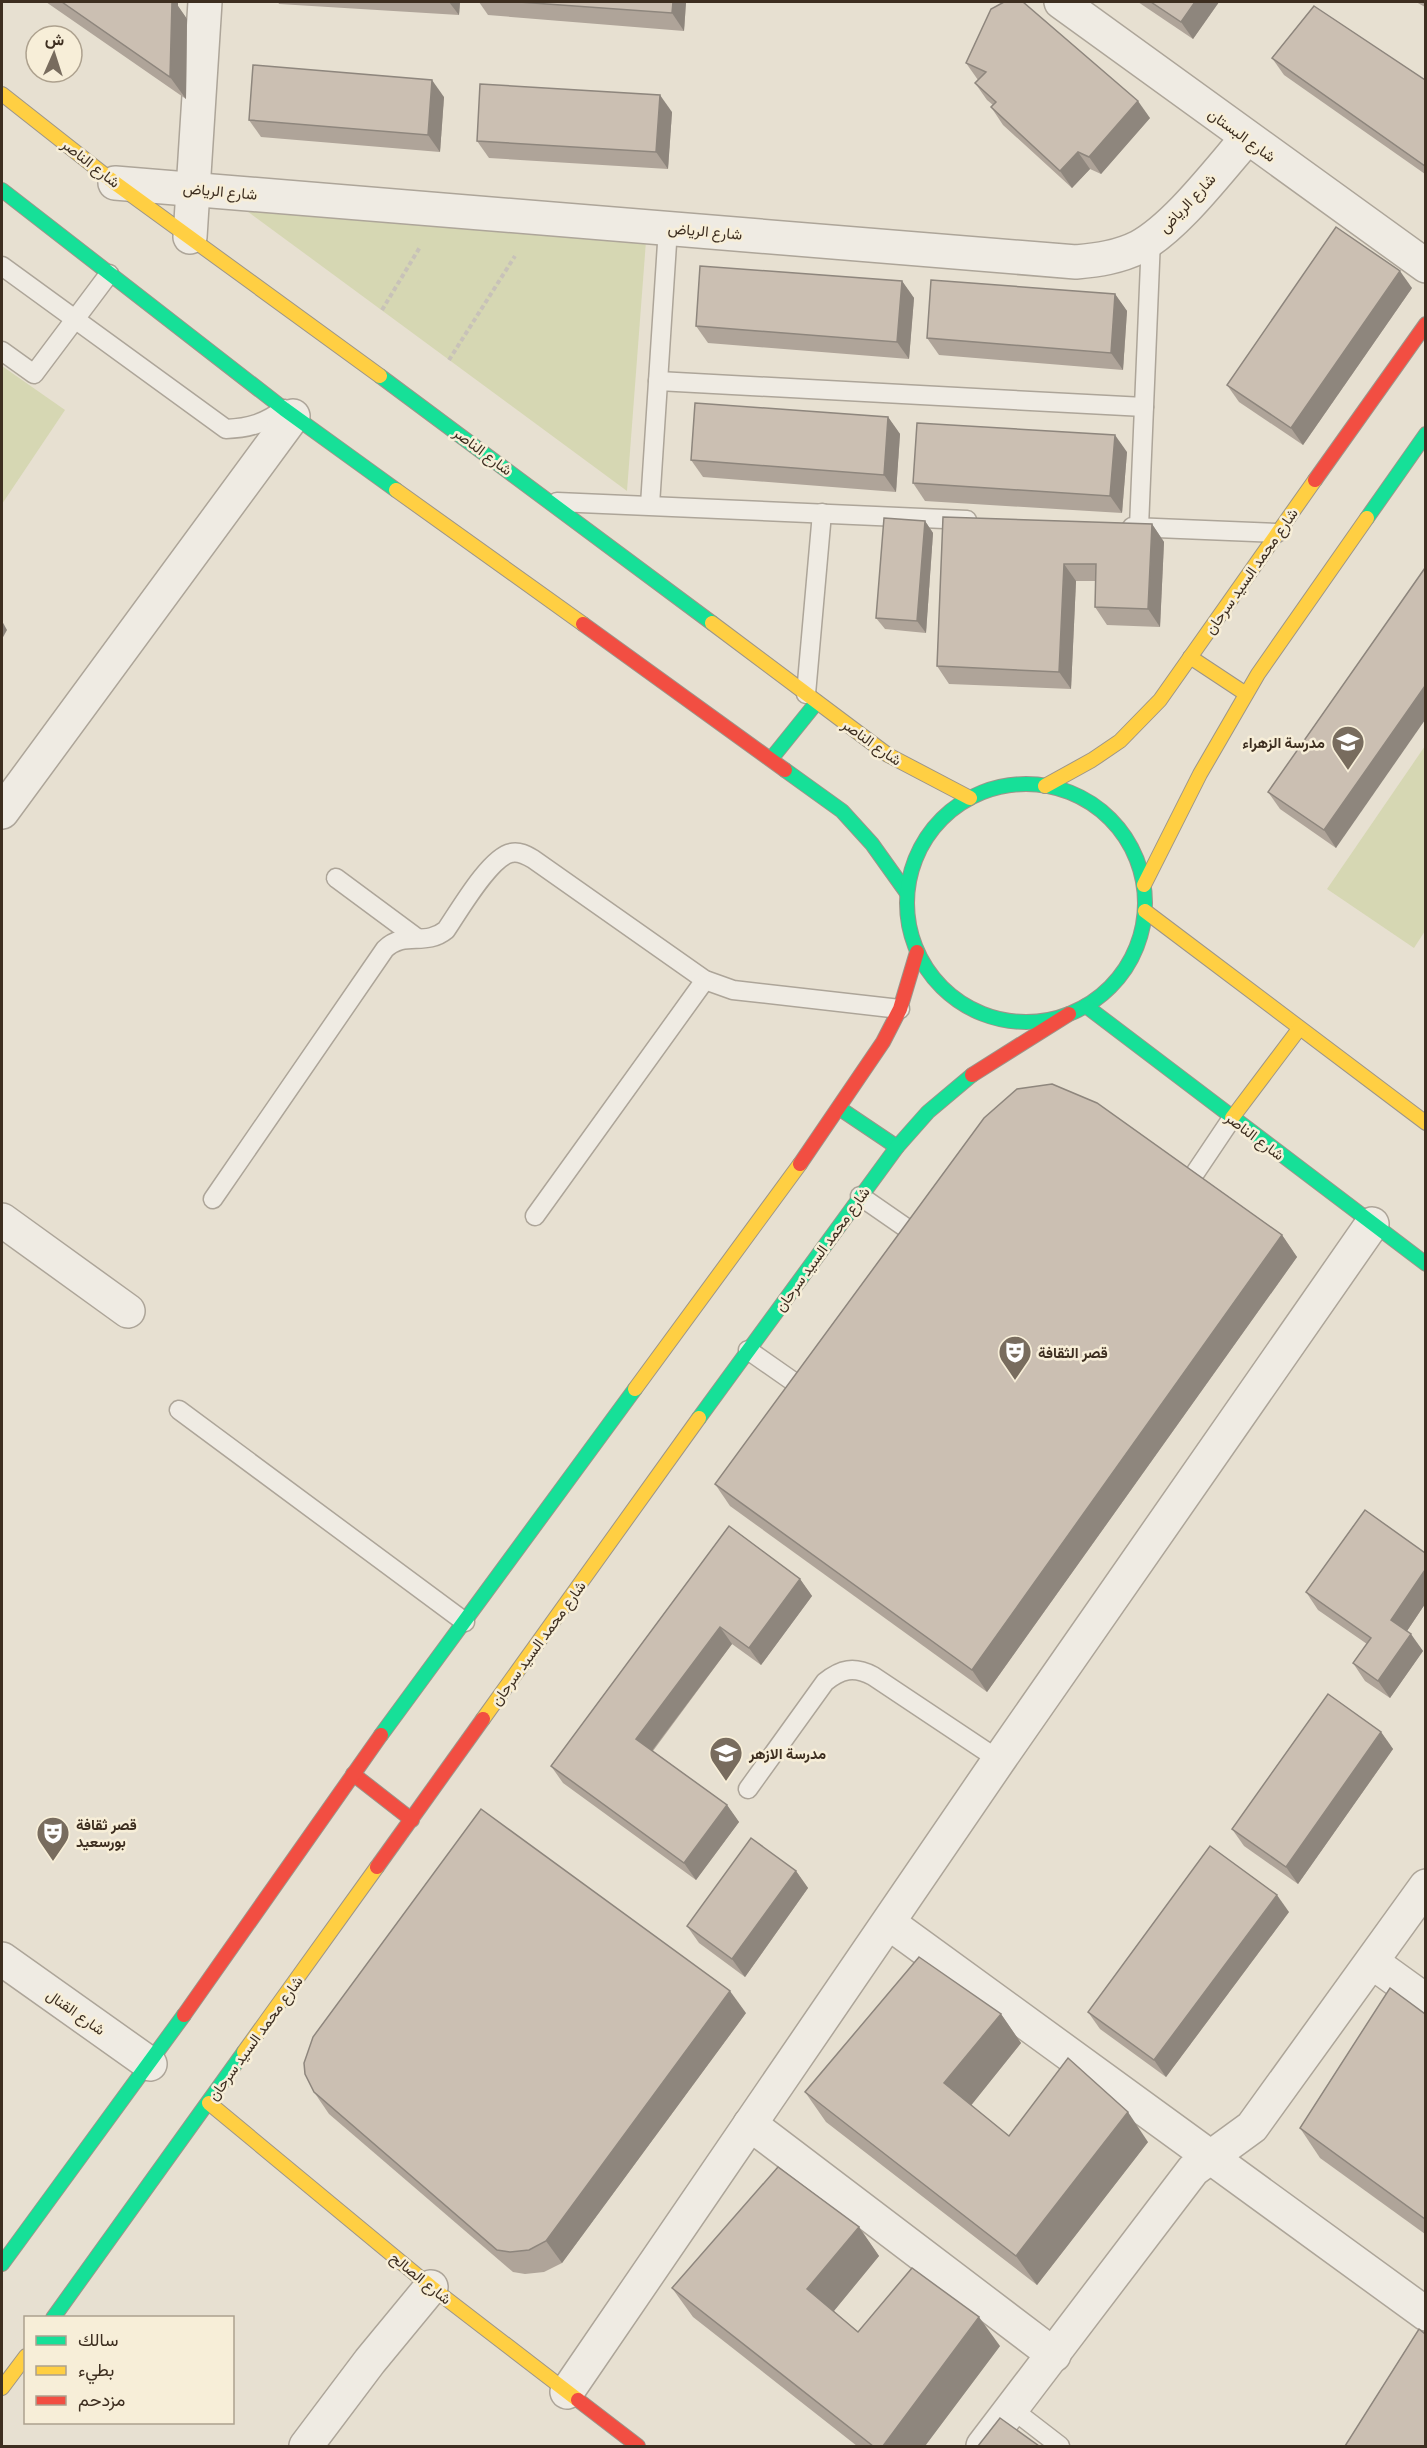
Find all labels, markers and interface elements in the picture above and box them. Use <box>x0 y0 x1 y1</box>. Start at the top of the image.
north arrow <box>24 24 84 84</box>
text: ش <box>45 28 65 51</box>
street label: شارع البستان <box>1203 103 1280 168</box>
street label: شارع الناصر <box>56 133 125 193</box>
street label: شارع الرياض <box>1154 168 1221 238</box>
street label: شارع الرياض <box>182 177 258 206</box>
street label: شارع الرياض <box>667 217 743 246</box>
street label: شارع الناصر <box>448 421 517 481</box>
street label: شارع محمد السيد سرحان <box>1199 503 1304 639</box>
street label: شارع الناصر <box>836 713 906 771</box>
school or university icon: مدرسة الزهراء <box>1330 724 1366 771</box>
place label: مدرسة الزهراء <box>1242 732 1325 753</box>
street label: شارع الناصر <box>1220 1106 1289 1166</box>
street label: شارع محمد السيد سرحان <box>769 1182 875 1316</box>
theatre icon: قصر الثقافة <box>997 1334 1033 1381</box>
place label: قصر الثقافة <box>1038 1342 1108 1363</box>
street label: شارع محمد السيد سرحان <box>485 1576 591 1710</box>
school or university icon: مدرسة الازهر <box>708 1735 744 1782</box>
place label: مدرسة الازهر <box>748 1743 826 1764</box>
place label: قصر ثقافة بورسعيد <box>76 1814 137 1852</box>
theatre icon: قصر ثقافة بورسعيد <box>35 1815 71 1862</box>
street label: شارع محمد السيد سرحان <box>202 1971 308 2105</box>
street label: شارع القنال <box>42 1984 110 2041</box>
street label: شارع الصالح <box>385 2247 456 2310</box>
legend <box>24 2316 234 2424</box>
text: سالك <box>78 2327 118 2352</box>
text: بطيء <box>78 2357 114 2385</box>
text: مزدحم <box>78 2387 125 2412</box>

